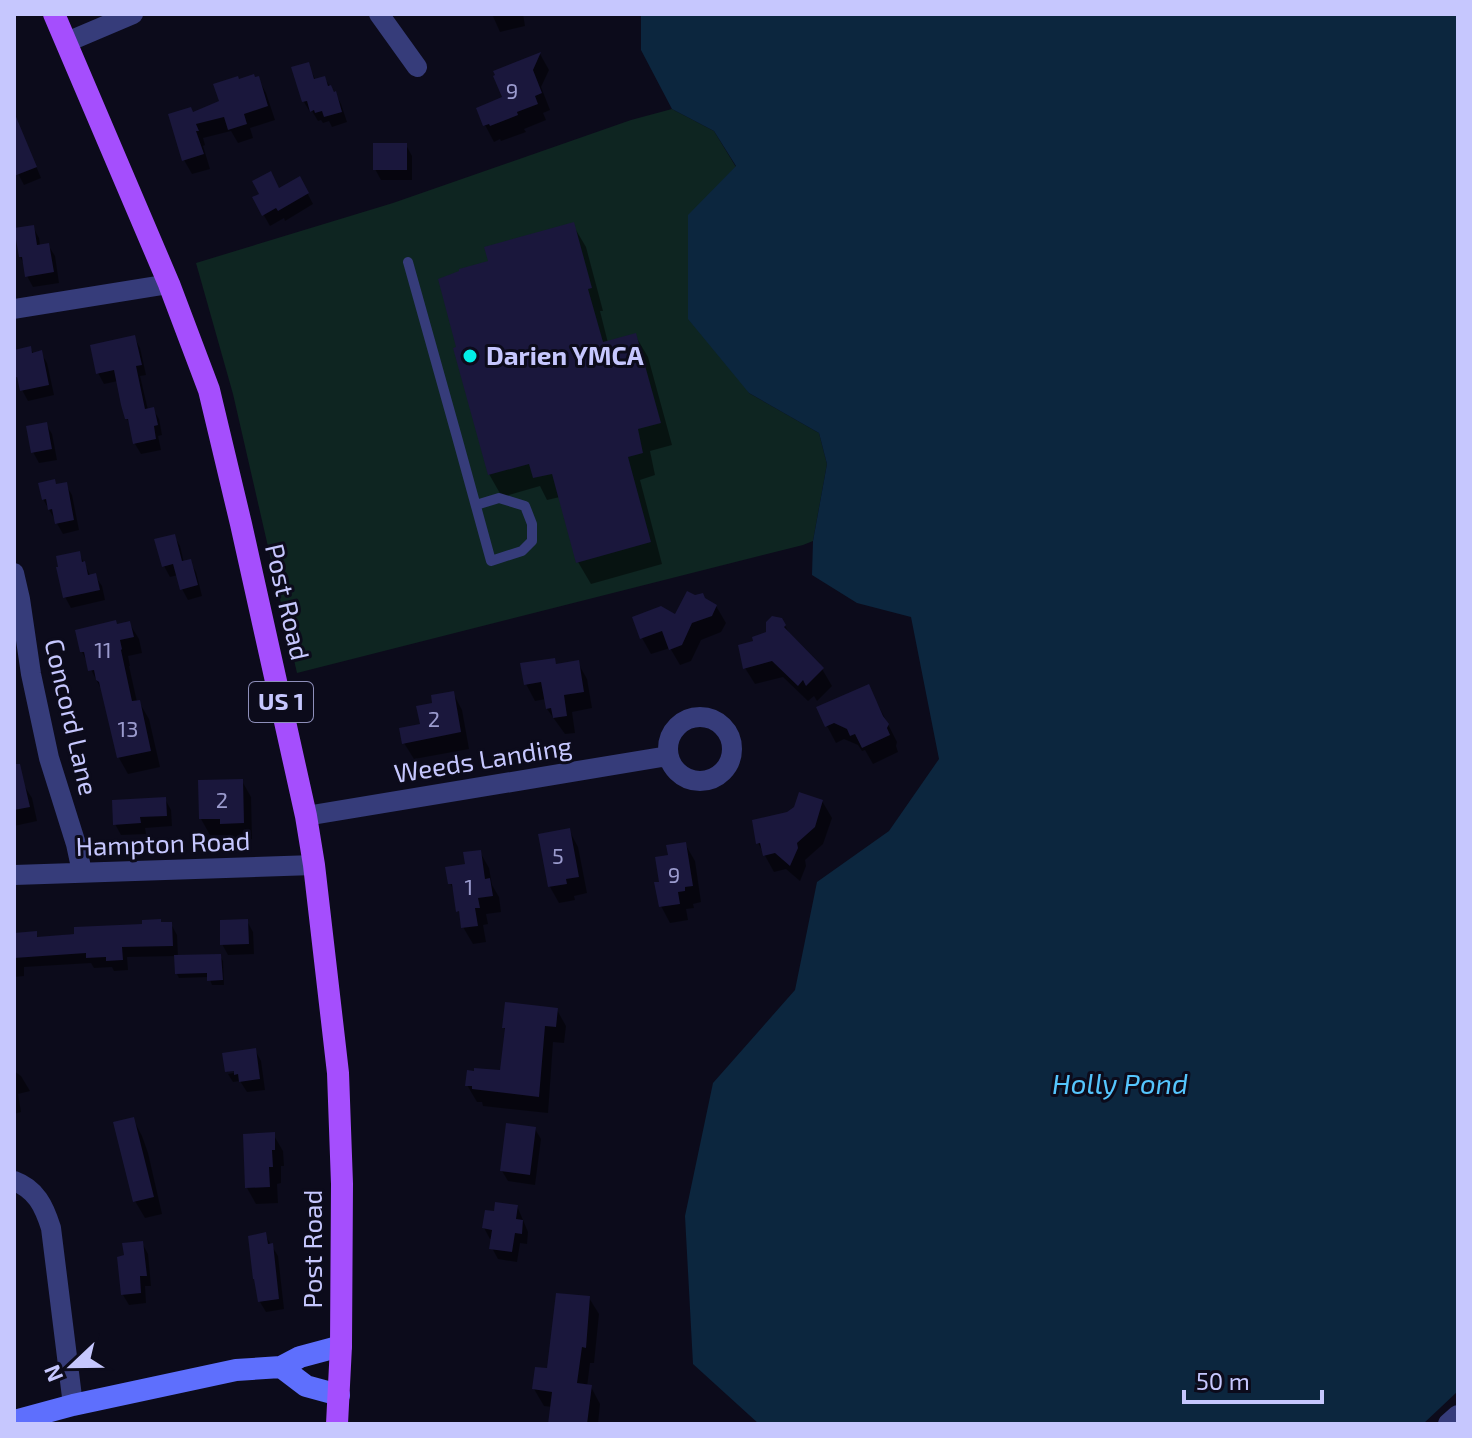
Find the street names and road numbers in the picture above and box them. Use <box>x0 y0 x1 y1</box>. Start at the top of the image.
street label: Post Road <box>260 540 317 663</box>
street label: Concord Lane <box>39 635 106 798</box>
road number: US 1 <box>249 682 313 722</box>
street label: Weeds Landing <box>392 729 574 788</box>
street label: Hampton Road <box>75 824 251 861</box>
street label: Post Road <box>296 1190 327 1308</box>

